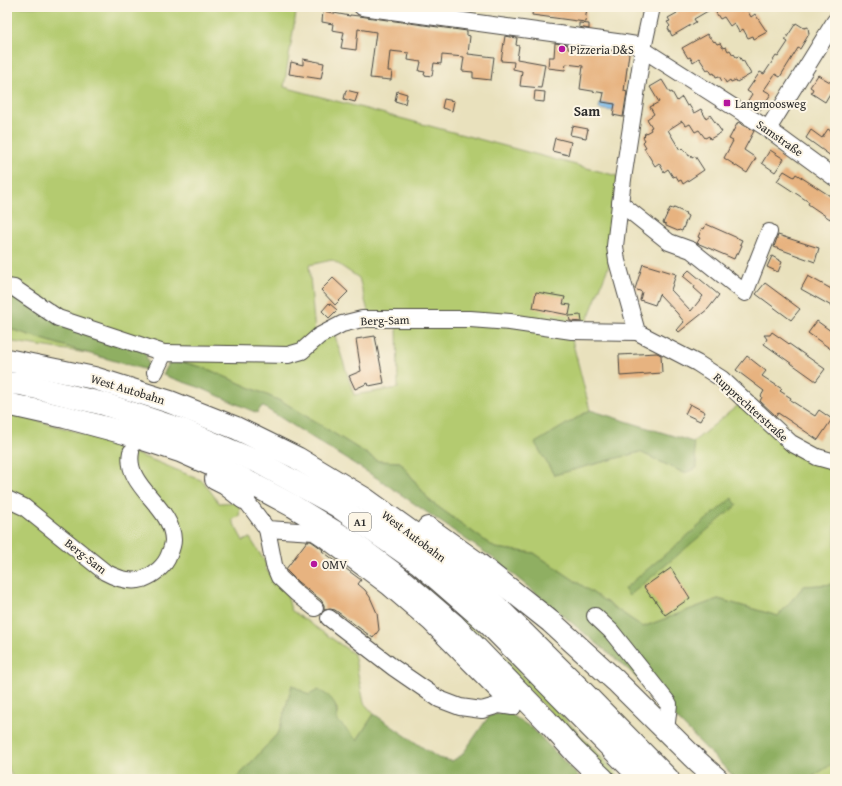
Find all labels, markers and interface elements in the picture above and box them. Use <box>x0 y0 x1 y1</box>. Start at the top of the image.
place label: Pizzeria D&S <box>570 41 634 58</box>
marker: Pizzeria D&S <box>557 44 567 54</box>
place label: Langmoosweg <box>735 95 806 112</box>
marker: Langmoosweg <box>722 98 732 108</box>
district label: Sam <box>574 101 600 121</box>
street label: Samstraße <box>753 116 807 161</box>
street label: Berg-Sam <box>360 311 410 329</box>
street label: Rupprechterstraße <box>710 369 792 446</box>
street label: West Autobahn <box>89 370 167 408</box>
street label: West Autobahn <box>378 506 450 566</box>
road number: A1 <box>349 513 371 531</box>
street label: Berg-Sam <box>62 534 111 578</box>
place label: OMV <box>322 556 347 573</box>
marker: OMV <box>309 559 319 569</box>

